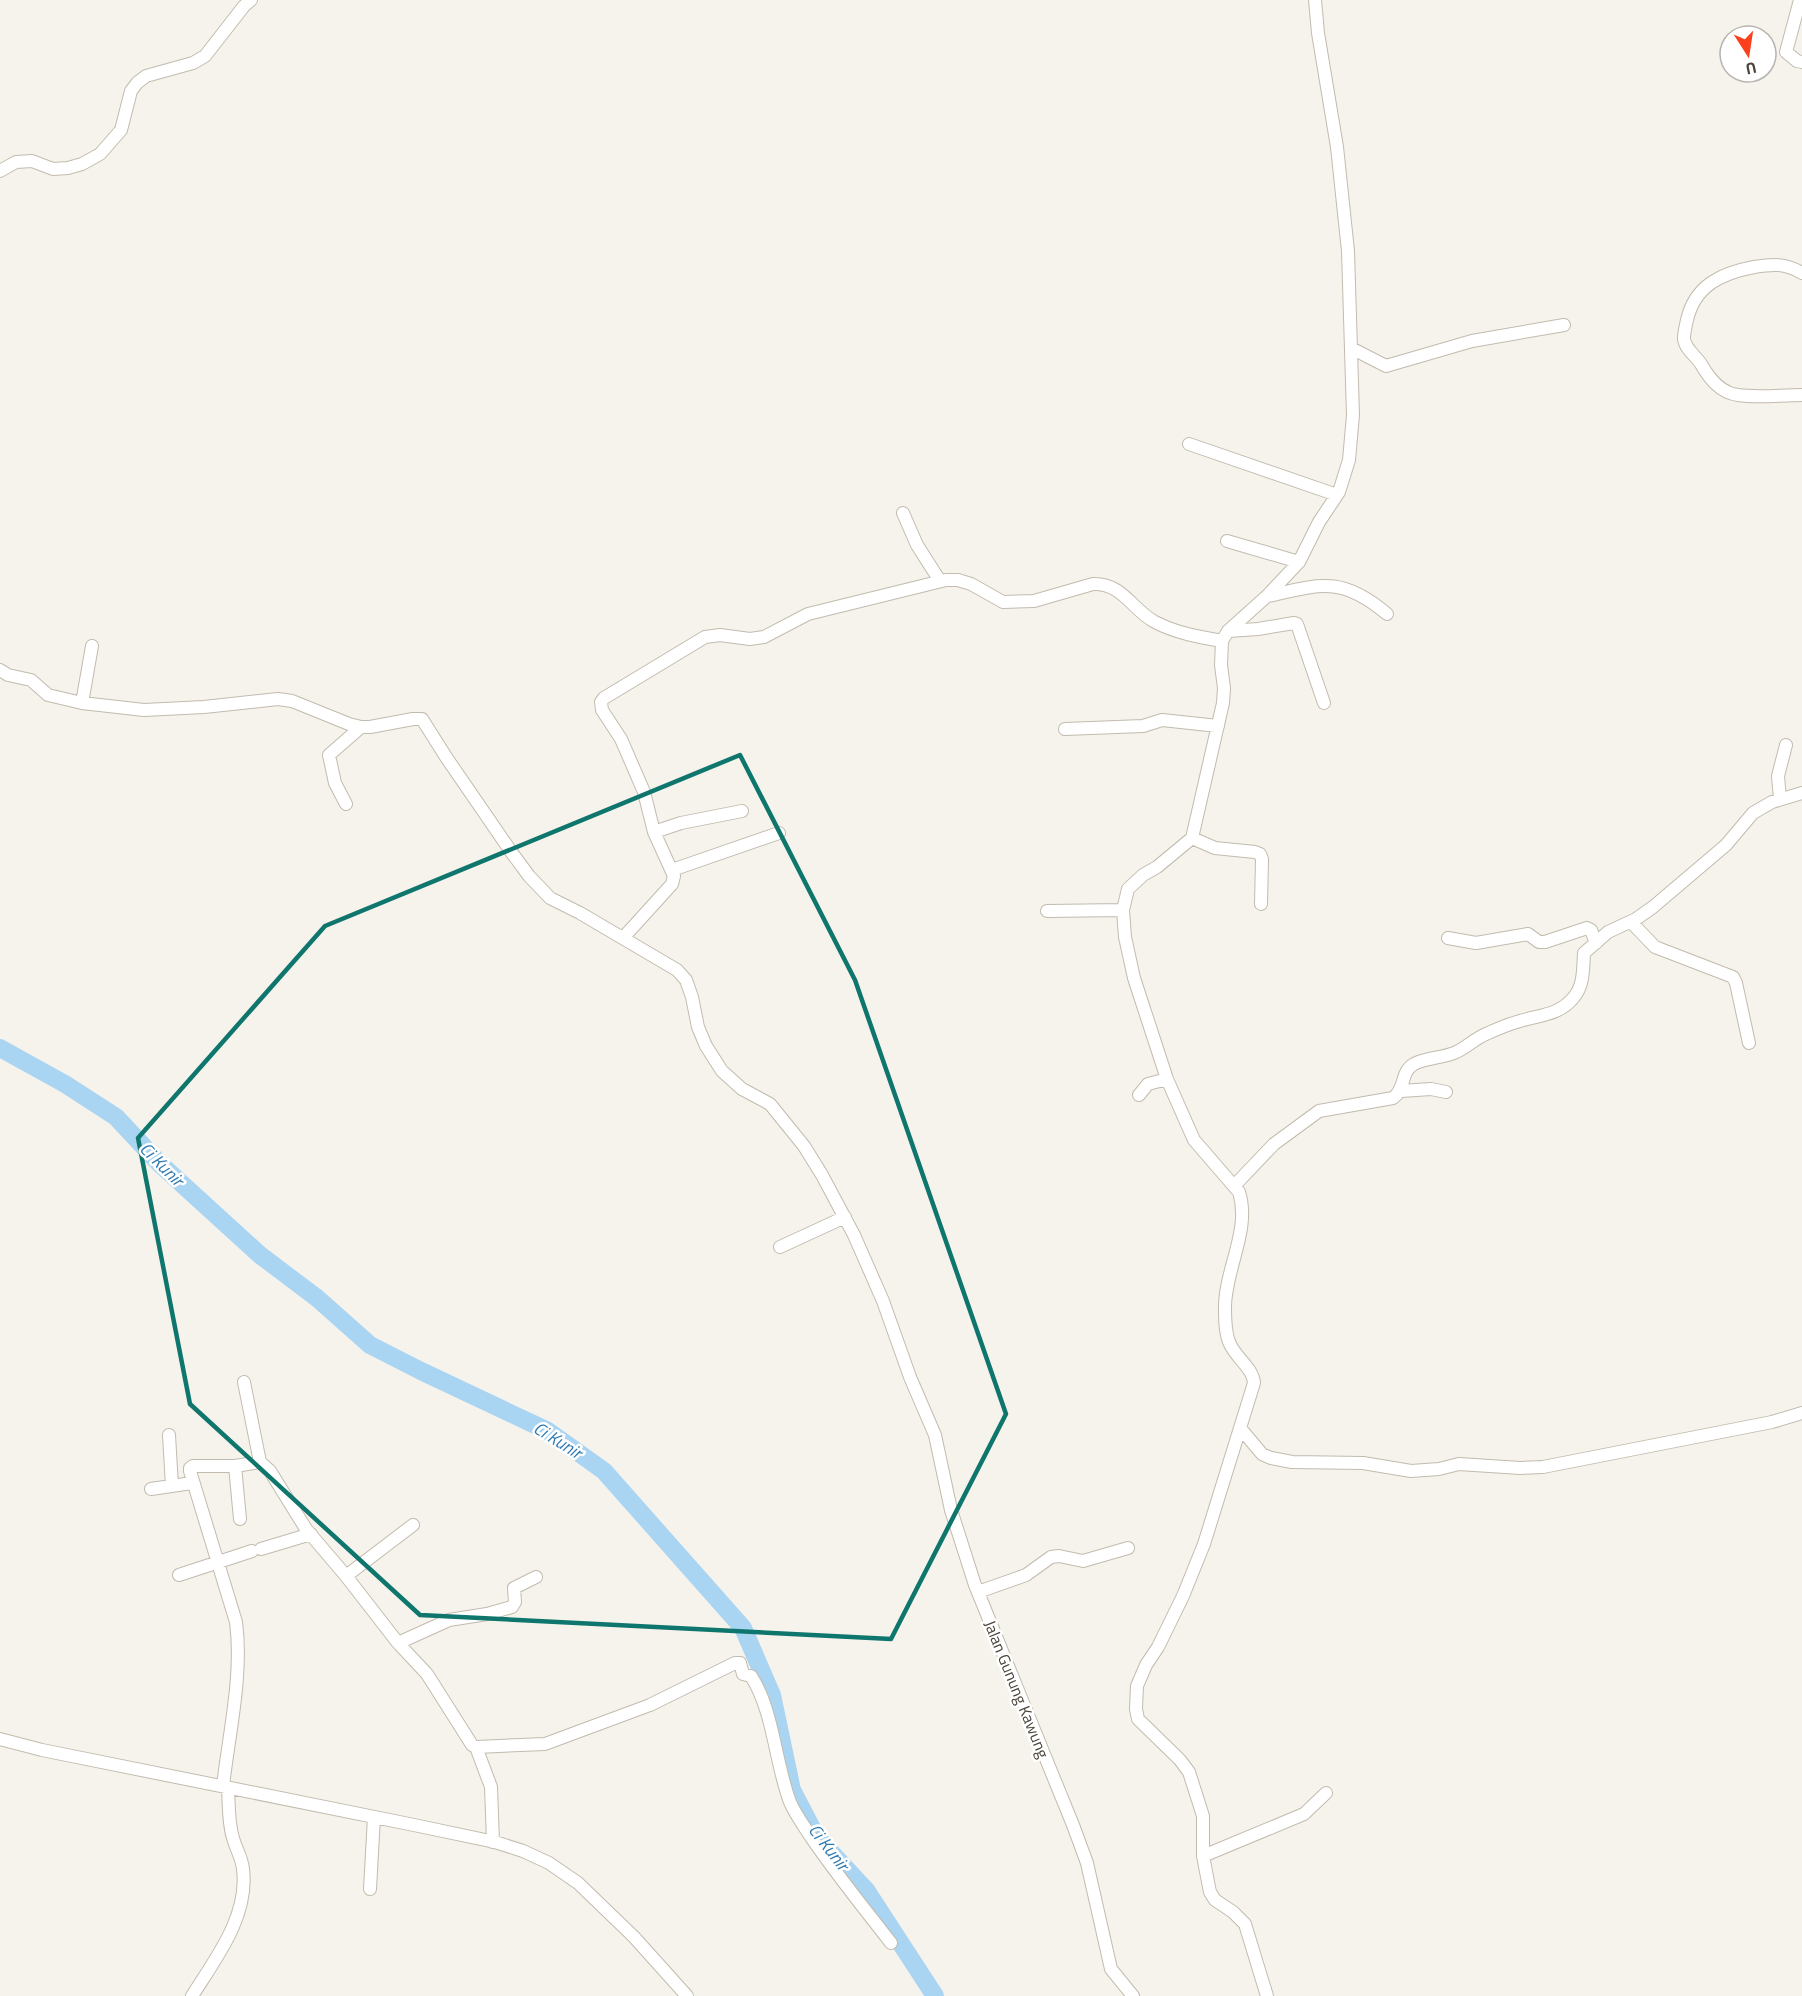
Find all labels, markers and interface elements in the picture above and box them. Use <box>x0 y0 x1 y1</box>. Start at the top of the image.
north arrow <box>1718 24 1778 84</box>
text: U <box>1744 56 1759 81</box>
water label: Ci Kunir <box>134 1136 192 1194</box>
water label: Ci Kunir <box>528 1414 590 1467</box>
street label: Jalan Gunung Kawung <box>978 1616 1056 1762</box>
water label: Ci Kunir <box>802 1818 857 1878</box>

